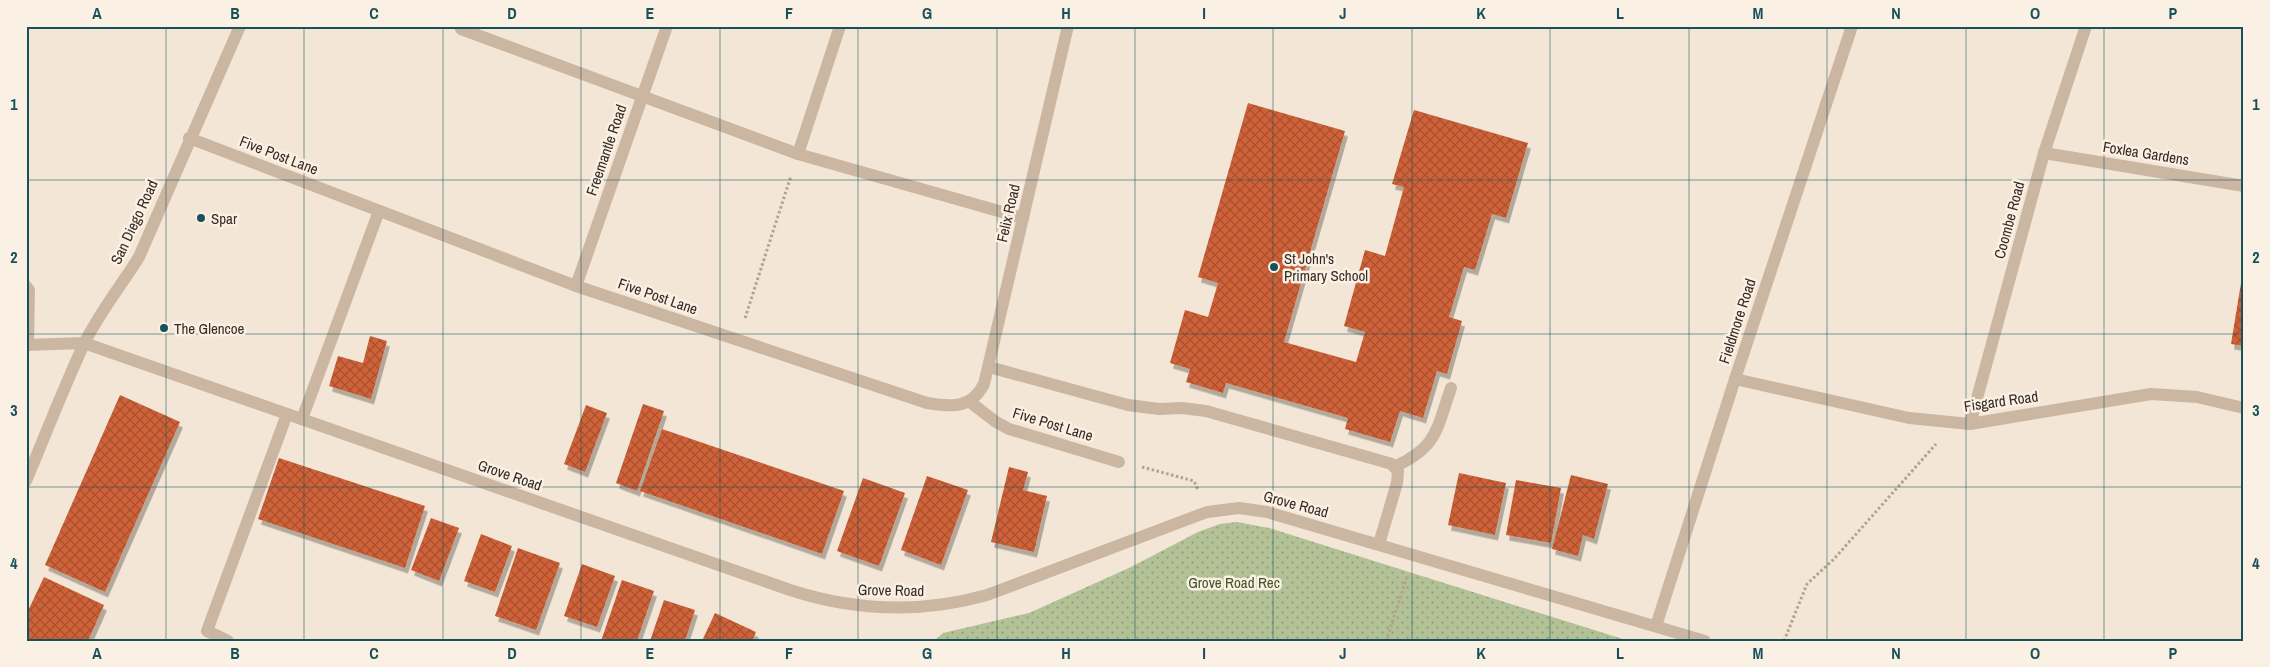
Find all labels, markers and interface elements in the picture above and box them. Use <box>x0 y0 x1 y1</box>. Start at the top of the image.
text: A <box>92 2 102 24</box>
text: B <box>230 2 240 24</box>
text: C <box>369 2 379 24</box>
text: D <box>507 2 517 24</box>
text: E <box>646 2 655 24</box>
text: F <box>785 2 793 24</box>
text: G <box>922 2 932 24</box>
text: H <box>1061 2 1071 24</box>
text: I <box>1202 2 1206 24</box>
text: J <box>1339 2 1347 24</box>
text: K <box>1476 2 1486 24</box>
text: L <box>1616 2 1624 24</box>
text: M <box>1753 2 1764 24</box>
text: N <box>1891 2 1901 24</box>
text: O <box>2030 2 2040 24</box>
text: P <box>2169 2 2178 24</box>
text: 1 <box>10 93 18 115</box>
text: 1 <box>2252 93 2260 115</box>
street label: Freemantle Road <box>581 102 631 198</box>
street label: Five Post Lane <box>237 130 322 180</box>
street label: Foxlea Gardens <box>2101 136 2191 170</box>
street label: San Diego Road <box>105 176 163 268</box>
street label: Coombe Road <box>1989 179 2029 261</box>
street label: Felix Road <box>991 182 1025 244</box>
place label: Spar <box>211 208 237 229</box>
marker: Spar <box>195 212 207 224</box>
text: 2 <box>10 246 18 268</box>
text: 2 <box>2252 246 2260 268</box>
place label: St John's Primary School <box>1284 248 1368 286</box>
marker: St John's Primary School <box>1268 261 1280 273</box>
street label: Five Post Lane <box>615 273 701 319</box>
street label: Fieldmore Road <box>1713 276 1761 366</box>
place label: The Glencoe <box>174 318 245 339</box>
marker: The Glencoe <box>158 322 170 334</box>
street label: Fisgard Road <box>1963 385 2039 417</box>
text: 3 <box>10 399 18 421</box>
text: 3 <box>2252 399 2260 421</box>
street label: Five Post Lane <box>1010 402 1096 446</box>
street label: Grove Road <box>475 454 545 496</box>
street label: Grove Road <box>1261 485 1331 523</box>
text: 4 <box>10 552 18 574</box>
text: 4 <box>2252 552 2260 574</box>
park label: Grove Road Rec <box>1188 572 1280 593</box>
street label: Grove Road <box>858 579 924 601</box>
text: A <box>92 642 102 664</box>
text: B <box>230 642 240 664</box>
text: C <box>369 642 379 664</box>
text: D <box>507 642 517 664</box>
text: E <box>646 642 655 664</box>
text: F <box>785 642 793 664</box>
text: G <box>922 642 932 664</box>
text: H <box>1061 642 1071 664</box>
text: I <box>1202 642 1206 664</box>
text: J <box>1339 642 1347 664</box>
text: K <box>1476 642 1486 664</box>
text: L <box>1616 642 1624 664</box>
text: M <box>1753 642 1764 664</box>
text: N <box>1891 642 1901 664</box>
text: O <box>2030 642 2040 664</box>
text: P <box>2169 642 2178 664</box>

